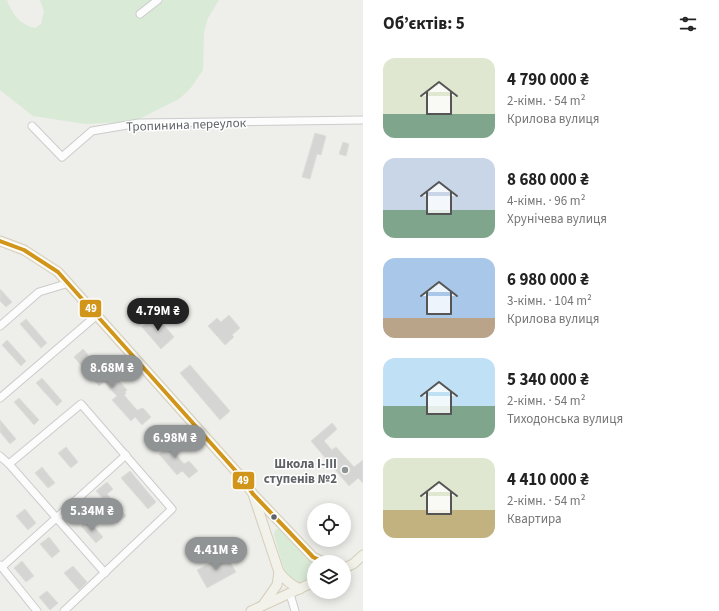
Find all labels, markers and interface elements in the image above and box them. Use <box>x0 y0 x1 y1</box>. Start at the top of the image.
text: Об’єктів: 5 <box>383 12 465 36</box>
icon: filters <box>677 13 699 35</box>
text: 4 790 000 ₴ <box>507 68 589 92</box>
icon: home <box>415 74 463 122</box>
text: 2-кімн. · 54 m² <box>507 92 585 110</box>
text: Крилова вулиця <box>507 110 600 128</box>
street label: Тропинина переулок <box>126 114 247 136</box>
text: 8 680 000 ₴ <box>507 168 589 192</box>
icon: home <box>415 174 463 222</box>
text: 4-кімн. · 96 m² <box>507 192 585 210</box>
text: Хрунічева вулиця <box>507 210 607 228</box>
text: 6 980 000 ₴ <box>507 268 589 292</box>
icon: home <box>415 274 463 322</box>
text: 3-кімн. · 104 m² <box>507 292 592 310</box>
pin: 4.79M ₴ <box>121 298 195 332</box>
line badge: 49 <box>79 299 102 318</box>
text: 49 <box>85 301 97 316</box>
text: 4.79M ₴ <box>136 302 180 320</box>
text: Крилова вулиця <box>507 310 600 328</box>
pin: 8.68M ₴ <box>75 355 149 389</box>
text: 8.68M ₴ <box>90 359 134 377</box>
text: 5 340 000 ₴ <box>507 368 589 392</box>
icon: home <box>415 374 463 422</box>
text: 2-кімн. · 54 m² <box>507 392 585 410</box>
text: Тиходонська вулиця <box>507 410 623 428</box>
pin: 6.98M ₴ <box>138 425 212 459</box>
text: 6.98M ₴ <box>153 429 197 447</box>
place label: Школа I-III ступенів №2 <box>264 455 337 488</box>
marker: Школа I-III ступенів №2 <box>340 465 350 475</box>
text: 4 410 000 ₴ <box>507 468 589 492</box>
line badge: 49 <box>232 471 255 490</box>
text: 49 <box>237 473 249 488</box>
icon: home <box>415 474 463 522</box>
text: 2-кімн. · 54 m² <box>507 492 585 510</box>
pin: 5.34M ₴ <box>55 498 129 532</box>
text: 5.34M ₴ <box>70 502 114 520</box>
map controls <box>307 503 351 599</box>
button: locate <box>307 503 351 547</box>
text: Квартира <box>507 510 562 528</box>
unlabelled marker <box>269 512 279 522</box>
pin: 4.41M ₴ <box>179 537 253 571</box>
text: 4.41M ₴ <box>194 541 238 559</box>
button: layers <box>307 555 351 599</box>

